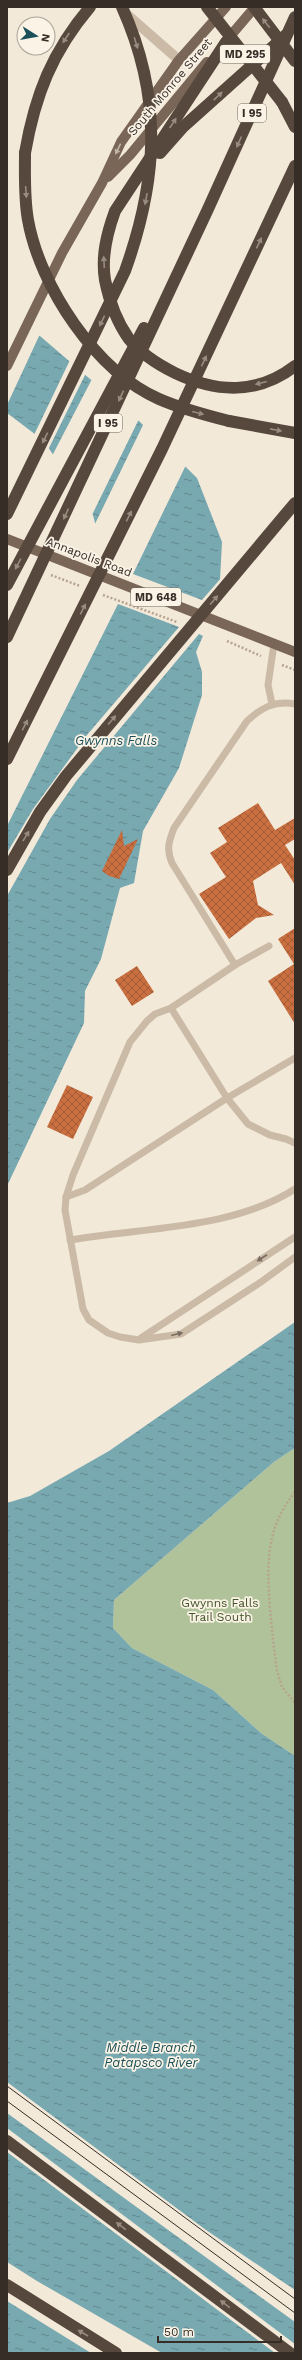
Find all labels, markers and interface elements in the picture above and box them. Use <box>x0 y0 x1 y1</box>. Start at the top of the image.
north arrow <box>16 16 56 56</box>
one-way arrow <box>261 17 270 28</box>
one-way arrow <box>63 32 70 44</box>
text: N <box>38 33 52 43</box>
street label: South Monroe Street <box>125 36 215 138</box>
one-way arrow <box>133 38 139 50</box>
road number: MD 295 <box>220 45 270 63</box>
one-way arrow <box>213 91 223 101</box>
road number: I 95 <box>238 104 266 122</box>
one-way arrow <box>169 117 176 129</box>
one-way arrow <box>235 136 241 148</box>
one-way arrow <box>115 143 121 155</box>
one-way arrow <box>22 186 29 198</box>
one-way arrow <box>143 193 149 205</box>
one-way arrow <box>256 237 262 249</box>
one-way arrow <box>101 256 108 268</box>
one-way arrow <box>99 315 105 327</box>
one-way arrow <box>201 355 207 366</box>
one-way arrow <box>254 381 267 387</box>
one-way arrow <box>118 391 124 402</box>
one-way arrow <box>192 411 204 417</box>
road number: I 95 <box>94 414 122 432</box>
one-way arrow <box>270 427 282 433</box>
one-way arrow <box>42 432 48 443</box>
one-way arrow <box>63 509 69 520</box>
one-way arrow <box>126 510 132 521</box>
street label: Annapolis Road <box>44 534 134 580</box>
one-way arrow <box>15 558 21 570</box>
road number: MD 648 <box>131 588 181 606</box>
one-way arrow <box>209 594 218 605</box>
one-way arrow <box>80 603 86 614</box>
one-way arrow <box>107 715 116 726</box>
one-way arrow <box>21 719 28 730</box>
water label: Gwynns Falls <box>75 733 157 748</box>
one-way arrow <box>22 831 30 841</box>
one-way arrow <box>257 1254 267 1262</box>
one-way arrow <box>171 1330 184 1336</box>
park label: Gwynns Falls Trail South <box>181 1596 259 1624</box>
water label: Middle Branch Patapsco River <box>104 2040 199 2070</box>
one-way arrow <box>115 2222 126 2231</box>
one-way arrow <box>219 2300 230 2309</box>
scale bar <box>158 2318 281 2344</box>
text: 50 m <box>164 2325 194 2339</box>
one-way arrow <box>78 2329 88 2337</box>

